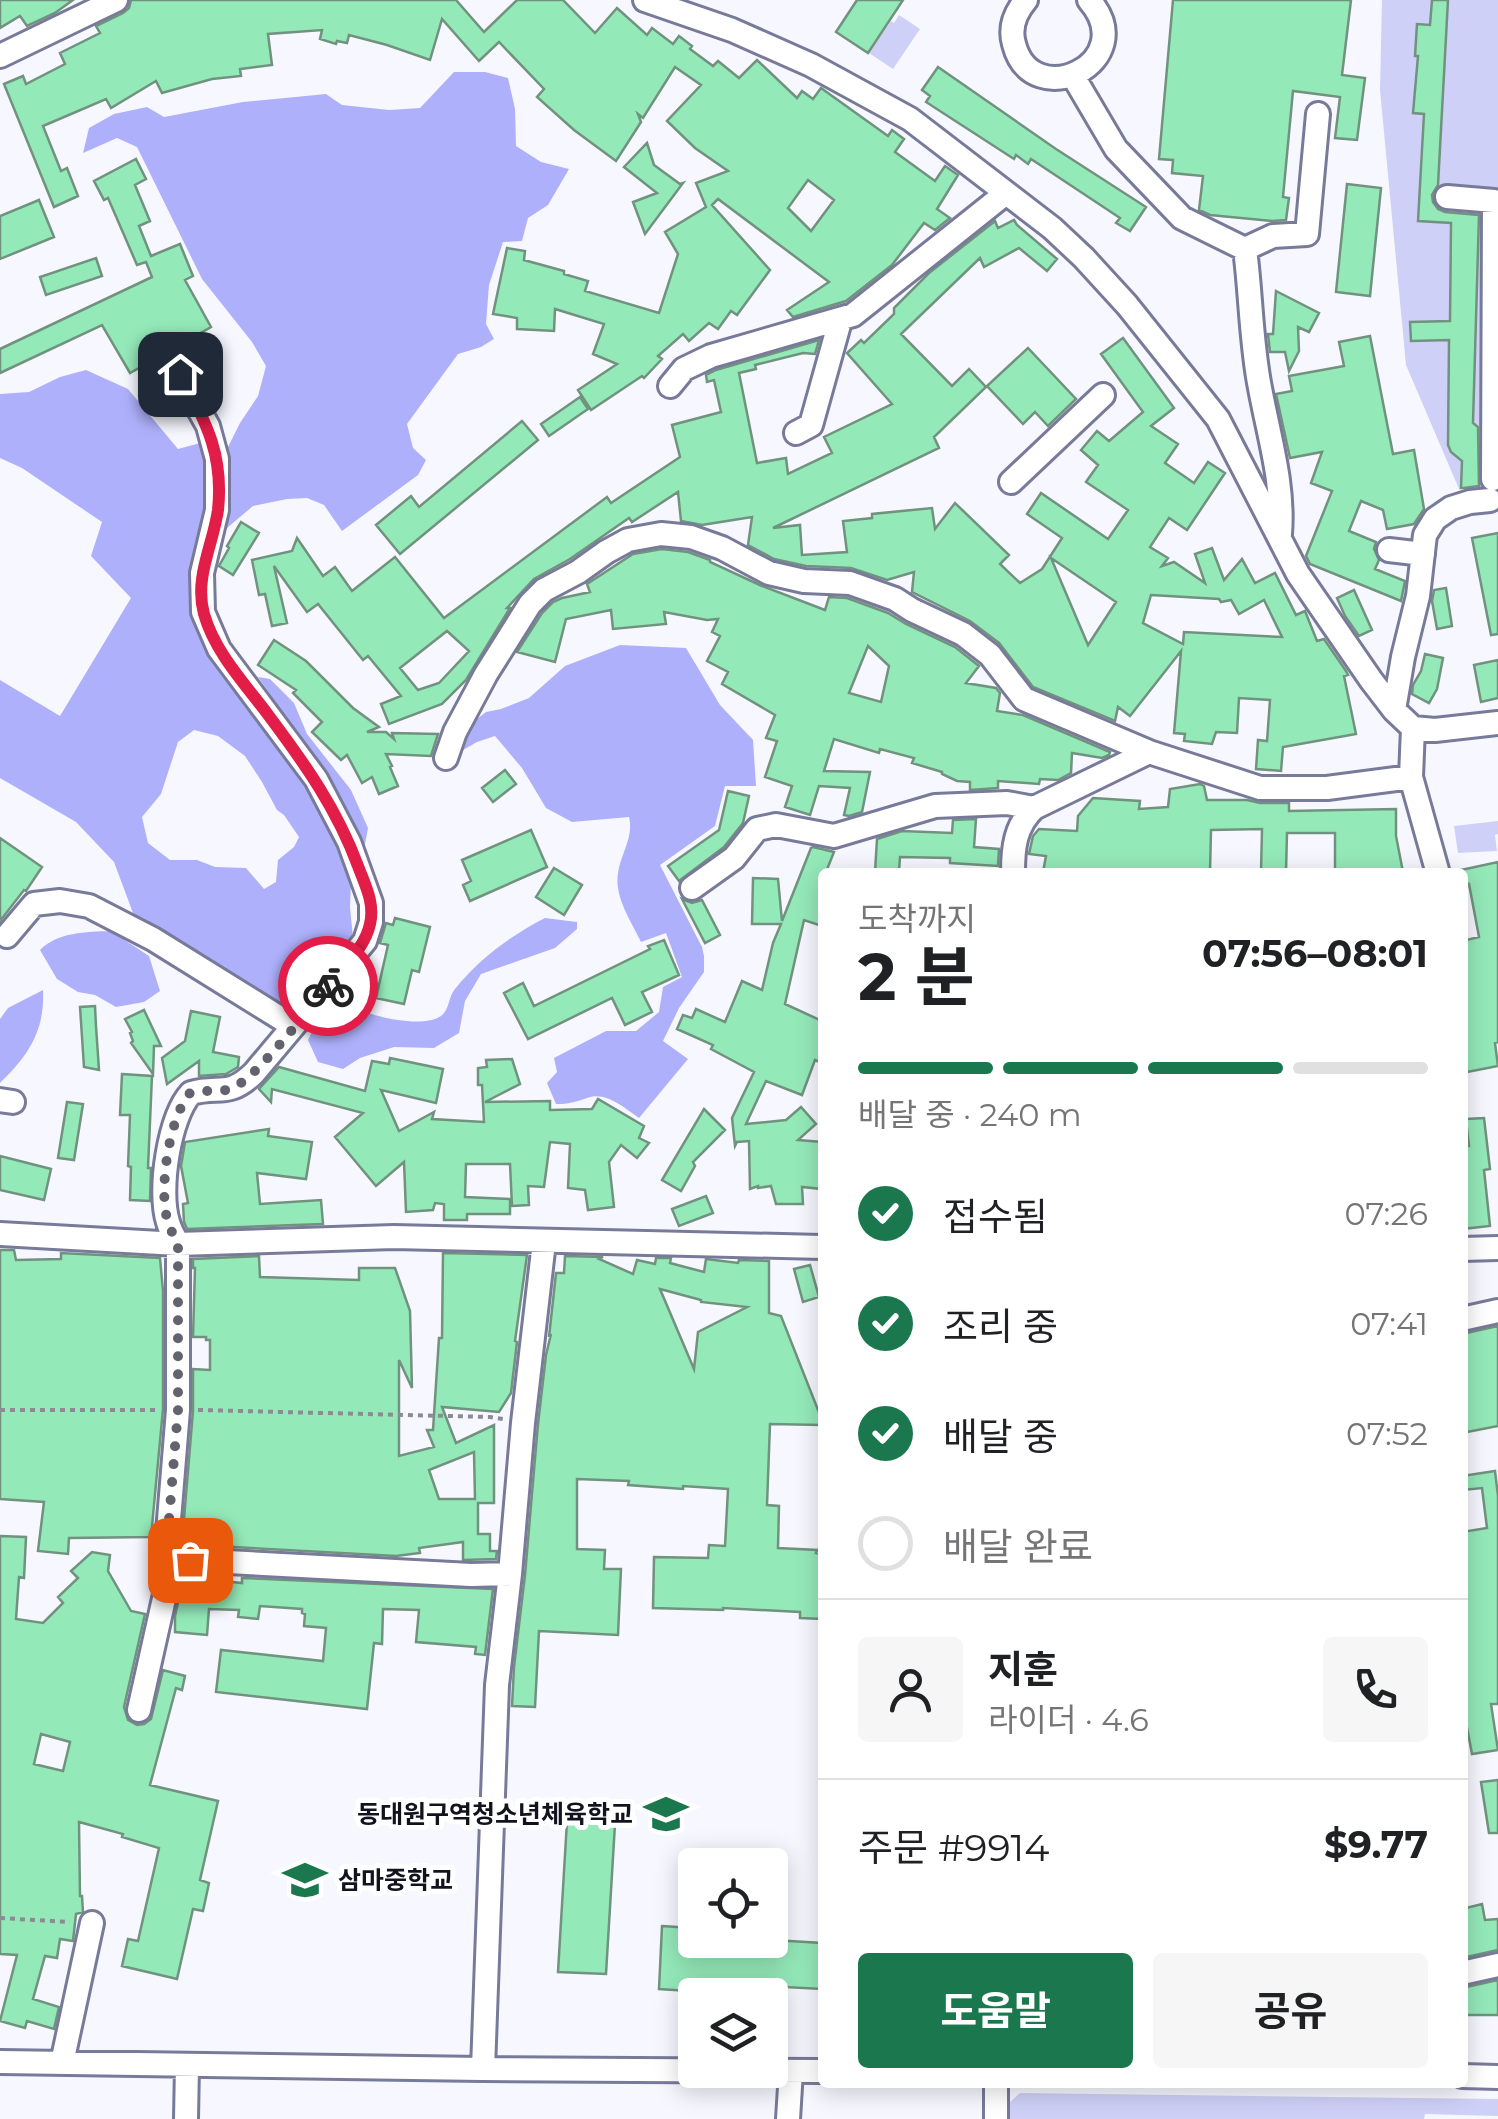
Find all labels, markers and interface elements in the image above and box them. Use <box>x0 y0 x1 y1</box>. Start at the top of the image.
pin <box>138 332 223 417</box>
icon: home <box>153 347 208 402</box>
text: 도착까지 <box>858 899 976 938</box>
text: 07:56–08:01 <box>1202 930 1428 977</box>
courier <box>278 936 378 1036</box>
text: 2 분 <box>858 937 975 1016</box>
icon: bike <box>301 959 356 1014</box>
text: 배달 중 · 240 m <box>858 1095 1082 1134</box>
icon: check <box>858 1186 913 1241</box>
text: 접수됨 <box>943 1193 1048 1240</box>
text: 07:26 <box>1344 1194 1428 1233</box>
icon: check <box>858 1296 913 1351</box>
text: 조리 중 <box>943 1303 1058 1350</box>
text: 07:41 <box>1350 1304 1428 1343</box>
icon: check <box>858 1406 913 1461</box>
text: 배달 중 <box>943 1413 1058 1460</box>
text: 07:52 <box>1346 1414 1428 1453</box>
pin <box>148 1518 233 1603</box>
text: 배달 완료 <box>943 1523 1093 1570</box>
icon: bag <box>163 1533 218 1588</box>
button: person <box>858 1637 963 1742</box>
button: phone <box>1323 1637 1428 1742</box>
text: 지훈 <box>988 1646 1058 1693</box>
text: 라이더 · 4.6 <box>988 1700 1149 1739</box>
school or university icon: 동대원구역청소년체육학교 <box>642 1790 690 1838</box>
place label: 동대원구역청소년체육학교 <box>357 1799 633 1829</box>
text: $9.77 <box>1324 1821 1428 1868</box>
text: 주문 #9914 <box>858 1824 1049 1871</box>
map controls <box>678 1848 788 2088</box>
button: locate <box>678 1848 788 1958</box>
school or university icon: 삼마중학교 <box>281 1856 329 1904</box>
place label: 삼마중학교 <box>338 1865 453 1895</box>
button: 도움말 <box>858 1953 1133 2068</box>
button: 공유 <box>1153 1953 1428 2068</box>
button: layers <box>678 1978 788 2088</box>

